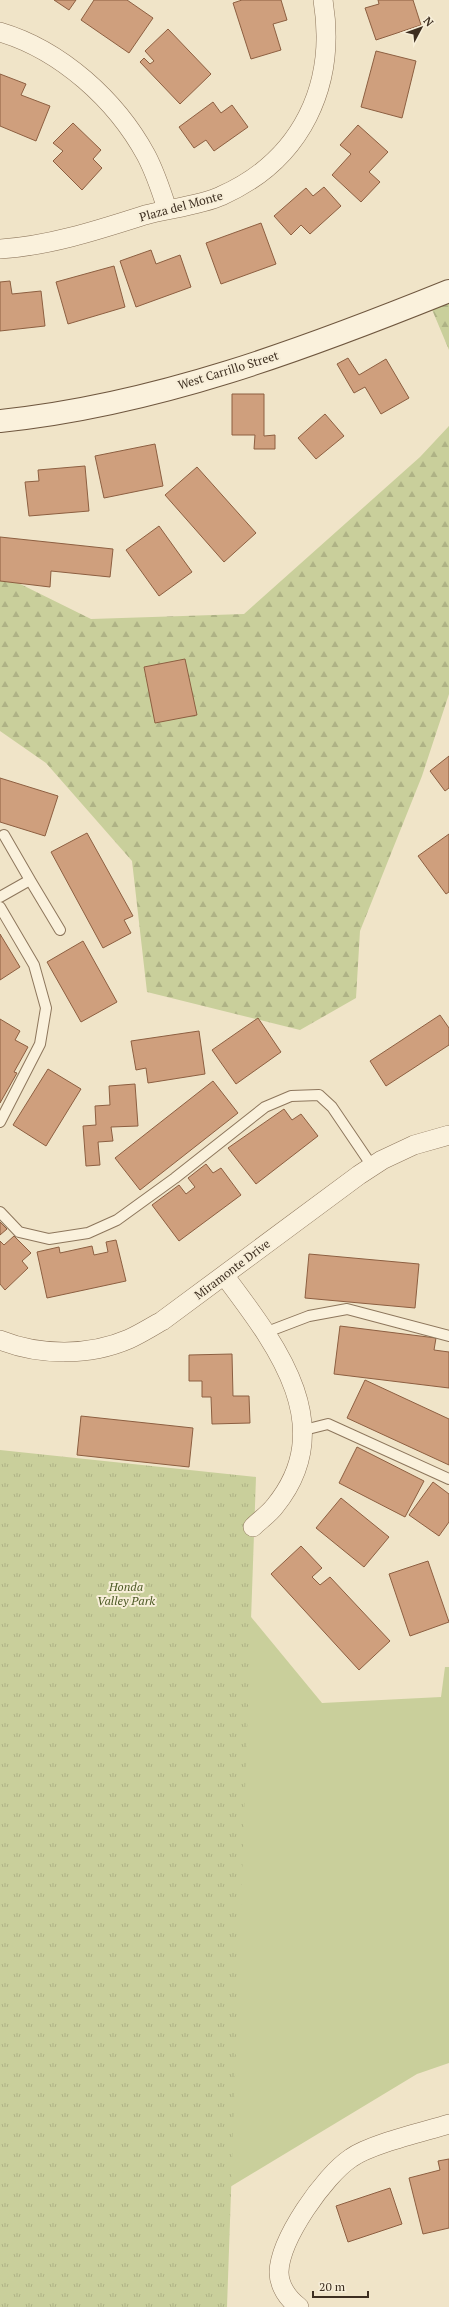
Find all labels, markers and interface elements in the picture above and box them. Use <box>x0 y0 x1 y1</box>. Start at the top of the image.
north arrow <box>401 8 441 48</box>
text: N <box>421 14 437 30</box>
street label: Plaza del Monte <box>138 188 224 224</box>
street label: West Carrillo Street <box>176 347 281 392</box>
street label: Miramonte Drive <box>191 1236 273 1302</box>
park label: Honda Valley Park <box>97 1579 155 1608</box>
scale bar <box>313 2273 368 2299</box>
text: 20 m <box>319 2279 346 2294</box>

